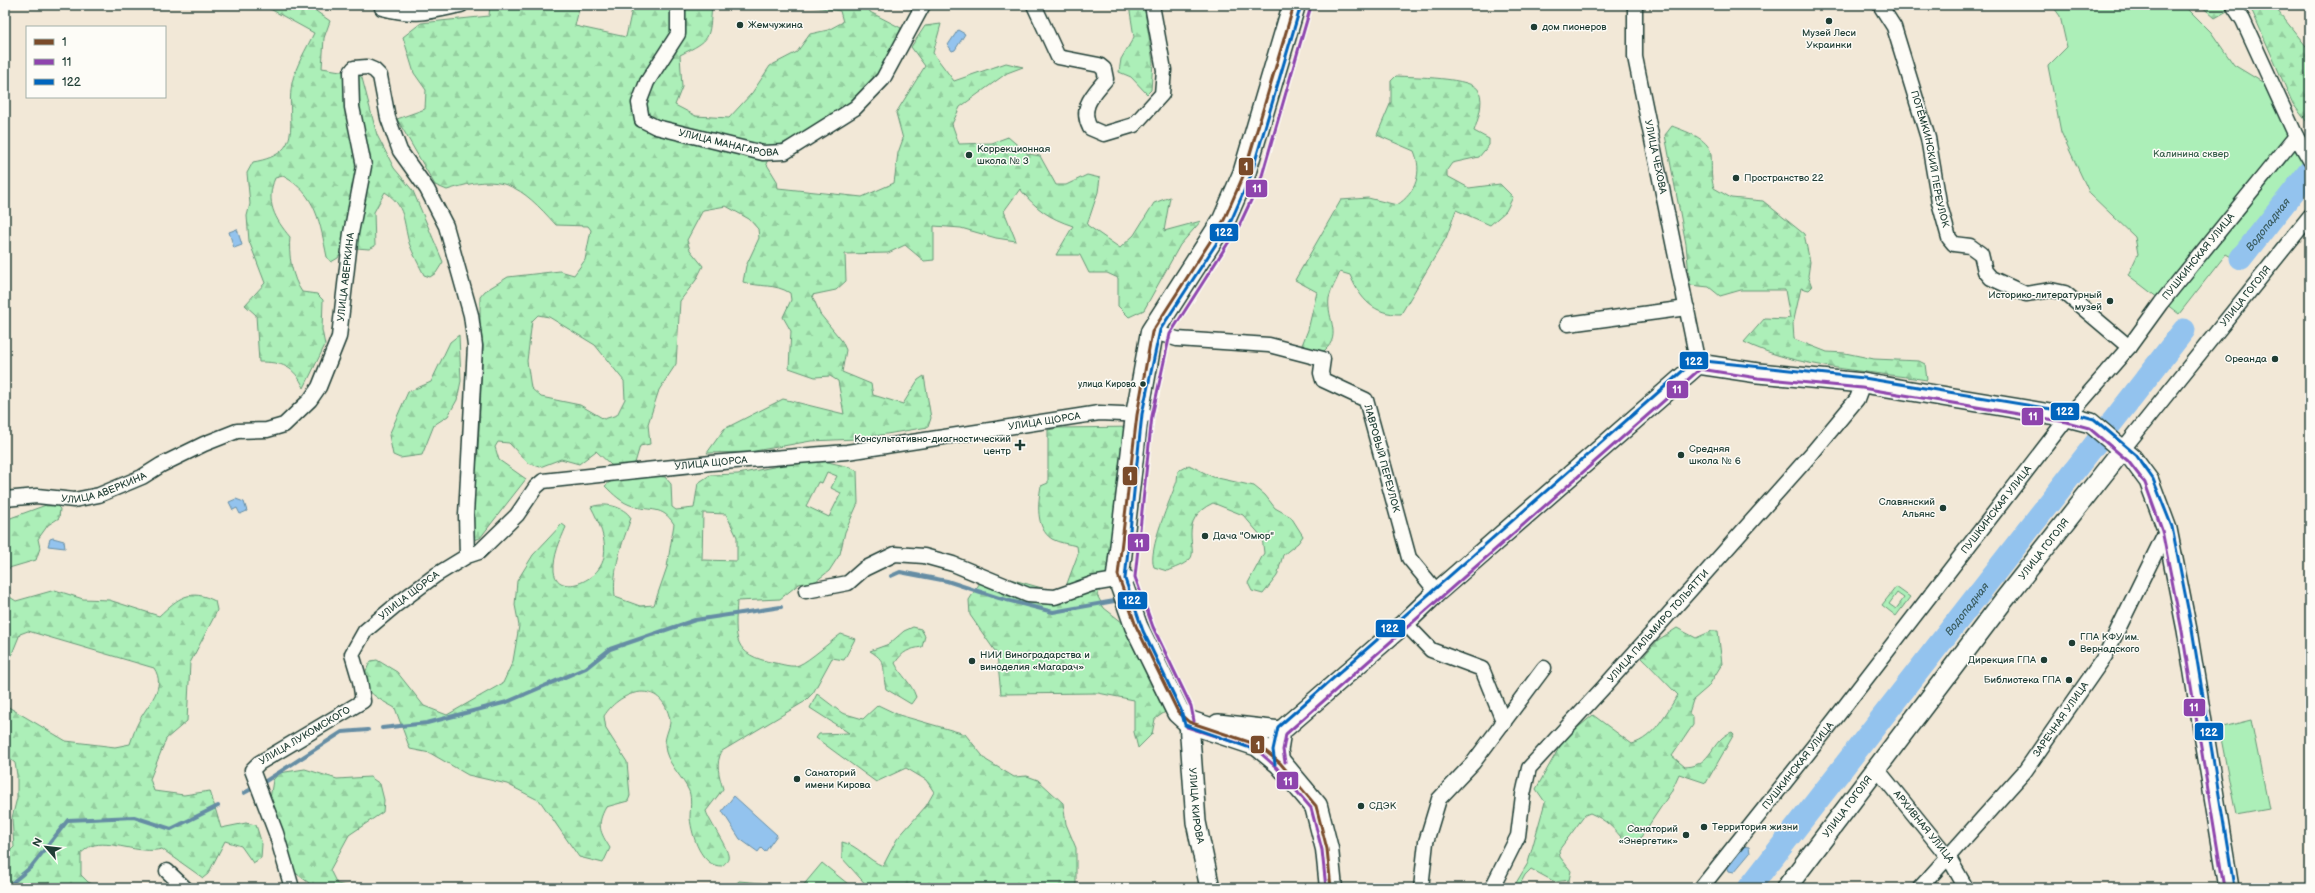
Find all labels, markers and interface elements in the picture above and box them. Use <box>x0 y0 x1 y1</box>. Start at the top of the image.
marker: Музей Леси Украинки <box>1824 16 1834 26</box>
place label: Жемчужина <box>748 19 803 31</box>
marker: Жемчужина <box>735 20 745 30</box>
place label: дом пионеров <box>1542 21 1607 33</box>
marker: дом пионеров <box>1529 22 1539 32</box>
legend <box>26 26 166 98</box>
place label: Музей Леси Украинки <box>1802 27 1856 51</box>
text: 1 <box>62 35 67 50</box>
text: 11 <box>62 55 71 70</box>
text: 122 <box>62 75 81 90</box>
street label: ПОТЁМКИНСКИЙ ПЕРЕУЛОК <box>1908 89 1952 229</box>
street label: УЛИЦА ЧЕХОВА <box>1642 119 1669 196</box>
street label: УЛИЦА МАНАГАРОВА <box>677 127 780 160</box>
place label: Коррекционная школа № 3 <box>977 143 1051 167</box>
park label: Калинина сквер <box>2153 148 2229 160</box>
marker: Коррекционная школа № 3 <box>964 150 974 160</box>
line badge: 1 <box>1238 157 1254 176</box>
text: 1 <box>1244 160 1248 173</box>
place label: Пространство 22 <box>1744 172 1824 184</box>
marker: Пространство 22 <box>1731 173 1741 183</box>
line badge: 11 <box>1245 179 1268 198</box>
text: 11 <box>1252 182 1262 195</box>
water label: Водопадная <box>2243 195 2293 253</box>
street label: ПУШКИНСКАЯ УЛИЦА <box>2160 210 2238 302</box>
line badge: 122 <box>1209 223 1239 242</box>
text: 122 <box>1215 226 1233 239</box>
street label: УЛИЦА АВЕРКИНА <box>335 231 357 322</box>
street label: УЛИЦА ГОГОЛЯ <box>2218 263 2274 329</box>
place label: Историко-литературный музей <box>1988 289 2102 313</box>
marker: Историко-литературный музей <box>2105 296 2115 306</box>
line badge: 122 <box>1679 351 1709 370</box>
place label: Ореанда <box>2225 353 2267 365</box>
marker: Ореанда <box>2270 354 2280 364</box>
text: 122 <box>1685 355 1703 368</box>
place label: улица Кирова <box>1078 379 1137 390</box>
marker: улица Кирова <box>1138 379 1148 389</box>
line badge: 11 <box>1666 380 1689 399</box>
text: 11 <box>1672 383 1682 396</box>
street label: ЛАВРОВЫЙ ПЕРЕУЛОК <box>1361 402 1402 514</box>
line badge: 122 <box>2050 402 2080 421</box>
text: 122 <box>2056 405 2074 418</box>
line badge: 11 <box>2021 407 2044 426</box>
street label: УЛИЦА ЩОРСА <box>1007 410 1082 433</box>
text: 11 <box>2028 410 2038 423</box>
place label: Консультативно-диагностический центр <box>854 433 1011 457</box>
marker: Консультативно-диагностический центр <box>1014 439 1026 451</box>
place label: Средняя школа № 6 <box>1689 443 1741 467</box>
marker: Средняя школа № 6 <box>1676 450 1686 460</box>
street label: УЛИЦА ЩОРСА <box>674 454 749 473</box>
street label: ПУШКИНСКАЯ УЛИЦА <box>1959 463 2035 556</box>
line badge: 1 <box>1122 466 1138 486</box>
street label: УЛИЦА АВЕРКИНА <box>60 469 150 506</box>
text: 1 <box>1128 470 1132 483</box>
place label: Славянский Альянс <box>1879 496 1935 520</box>
marker: Славянский Альянс <box>1938 503 1948 513</box>
street label: УЛИЦА ГОГОЛЯ <box>2016 516 2072 582</box>
place label: Дача "Омюр" <box>1213 530 1274 542</box>
marker: Дача "Омюр" <box>1200 531 1210 541</box>
line badge: 11 <box>1127 533 1150 552</box>
text: 11 <box>1134 537 1144 550</box>
street label: УЛИЦА ПАЛЬМИРО ТОЛЬЯТТИ <box>1605 567 1711 685</box>
street label: УЛИЦА ЩОРСА <box>377 568 442 623</box>
water label: Водопадная <box>1942 580 1991 638</box>
line badge: 122 <box>1117 591 1148 610</box>
text: 122 <box>1123 594 1141 607</box>
line badge: 122 <box>1375 619 1406 638</box>
text: 122 <box>1381 622 1399 635</box>
place label: ГПА КФУ им. Вернадского <box>2080 631 2139 655</box>
marker: ГПА КФУ им. Вернадского <box>2067 638 2077 648</box>
place label: НИИ Виноградарства и виноделия «Магарач» <box>980 649 1090 673</box>
place label: Дирекция ГПА <box>1968 654 2037 666</box>
marker: Дирекция ГПА <box>2039 655 2049 665</box>
marker: НИИ Виноградарства и виноделия «Магарач» <box>967 656 977 666</box>
place label: Библиотека ГПА <box>1984 674 2062 686</box>
marker: Библиотека ГПА <box>2064 675 2074 685</box>
street label: ЗАРЕЧНАЯ УЛИЦА <box>2031 679 2092 759</box>
line badge: 11 <box>2183 698 2206 717</box>
text: 11 <box>2189 701 2199 714</box>
street label: УЛИЦА ЛУКОМСКОГО <box>257 704 353 767</box>
street label: ПУШКИНСКАЯ УЛИЦА <box>1760 719 1837 812</box>
line badge: 122 <box>2194 722 2224 741</box>
text: 122 <box>2200 726 2218 739</box>
line badge: 1 <box>1250 735 1265 754</box>
text: 1 <box>1256 739 1260 752</box>
place label: Санаторий имени Кирова <box>805 767 871 791</box>
street label: УЛИЦА КИРОВА <box>1186 767 1207 846</box>
line badge: 11 <box>1276 771 1299 790</box>
street label: УЛИЦА ГОГОЛЯ <box>1820 773 1875 840</box>
marker: Санаторий имени Кирова <box>792 774 802 784</box>
text: 11 <box>1283 775 1293 788</box>
street label: АРХИВНАЯ УЛИЦА <box>1890 787 1957 865</box>
place label: СДЭК <box>1369 800 1397 812</box>
marker: СДЭК <box>1356 801 1366 811</box>
place label: Территория жизни <box>1712 821 1798 833</box>
marker: Территория жизни <box>1699 822 1709 832</box>
place label: Санаторий «Энергетик» <box>1618 823 1678 847</box>
north arrow <box>26 827 66 867</box>
marker: Санаторий «Энергетик» <box>1681 830 1691 840</box>
text: N <box>30 836 45 849</box>

